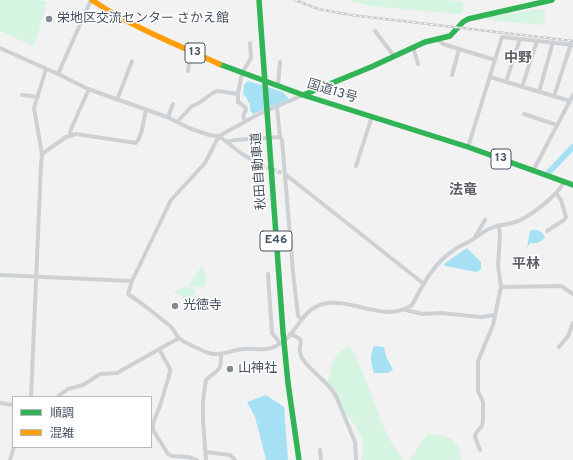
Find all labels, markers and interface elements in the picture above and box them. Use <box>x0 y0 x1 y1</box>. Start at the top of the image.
place label: 栄地区交流センター さかえ館 <box>57 11 229 27</box>
marker: 栄地区交流センター さかえ館 <box>44 14 54 24</box>
road number: 13 <box>185 43 205 63</box>
district label: 中野 <box>504 51 532 67</box>
street label: 国道13号 <box>305 77 359 107</box>
street label: 秋田自動車道 <box>249 132 271 210</box>
road number: 13 <box>491 149 511 169</box>
district label: 法竜 <box>449 183 477 199</box>
road number: E46 <box>260 231 292 251</box>
district label: 平林 <box>512 257 540 273</box>
place label: 光徳寺 <box>183 298 222 314</box>
marker: 光徳寺 <box>170 301 180 311</box>
place label: 山神社 <box>238 361 277 377</box>
marker: 山神社 <box>225 364 235 374</box>
legend <box>12 396 152 448</box>
text: 順調 <box>50 406 74 422</box>
text: 混雑 <box>50 426 74 442</box>

